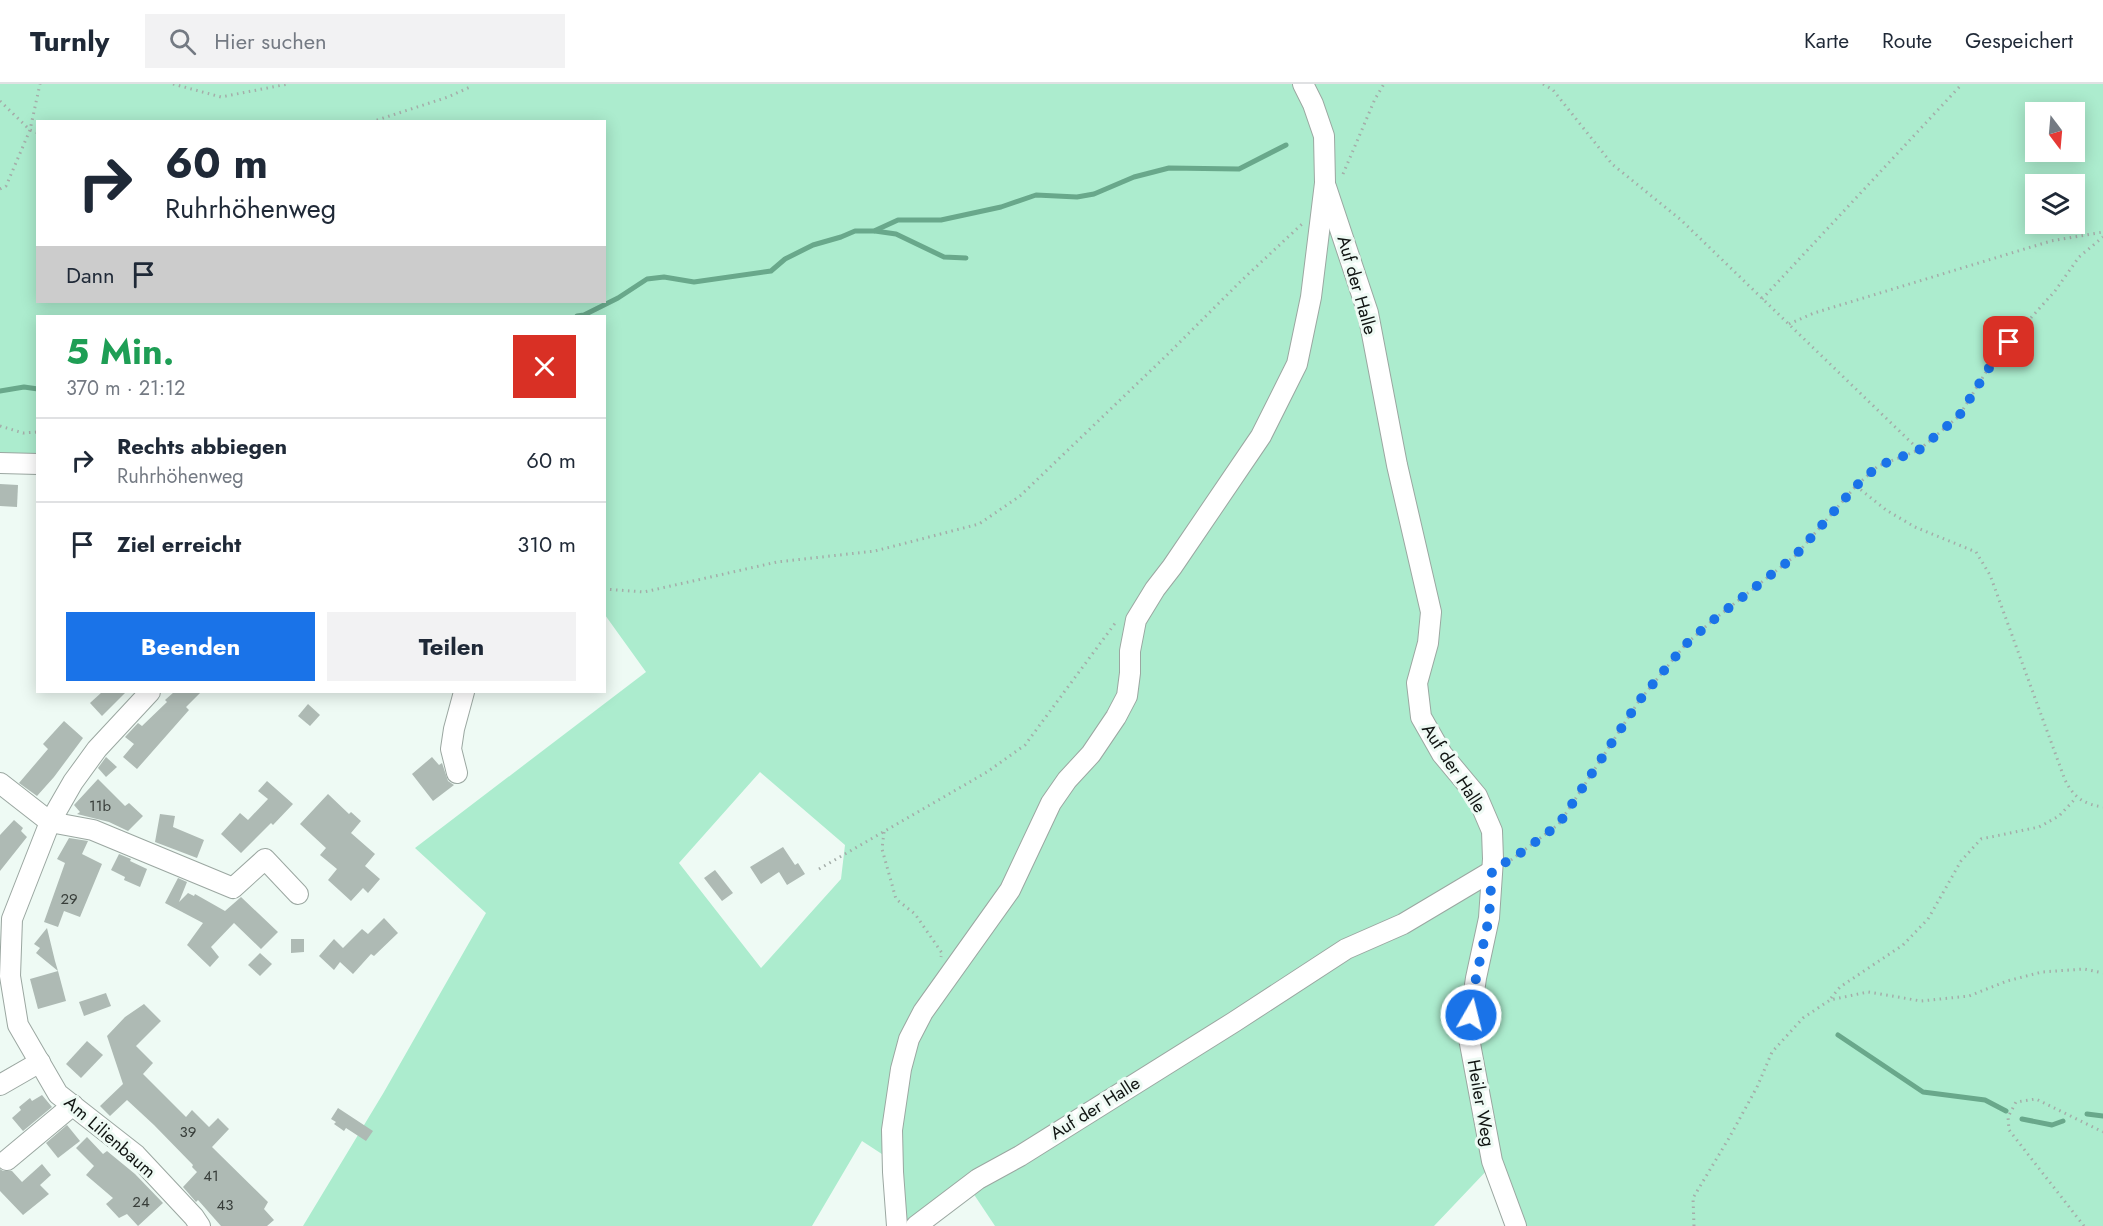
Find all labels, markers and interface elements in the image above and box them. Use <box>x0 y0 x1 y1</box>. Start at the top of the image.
search box <box>145 14 565 68</box>
text: Turnly <box>30 21 109 62</box>
icon: search <box>166 25 199 58</box>
text: Hier suchen <box>214 25 327 57</box>
text: Karte <box>1804 26 1849 56</box>
text: Route <box>1882 26 1932 56</box>
text: Gespeichert <box>1965 26 2073 56</box>
north arrow <box>2025 102 2085 162</box>
map controls <box>2025 102 2085 234</box>
text: 60 m <box>165 133 268 194</box>
icon: right <box>66 144 144 222</box>
button: layers <box>2025 174 2085 234</box>
text: Ruhrhöhenweg <box>165 189 336 228</box>
street label: Auf der Halle <box>1330 233 1384 337</box>
icon: arrive <box>127 258 160 291</box>
text: Dann <box>66 259 115 291</box>
pin <box>1983 316 2034 367</box>
text: 5 Min. <box>66 325 174 377</box>
icon: arrive <box>1992 325 2025 358</box>
button: close <box>513 335 576 398</box>
text: 370 m · 21:12 <box>66 374 185 403</box>
text: Rechts abbiegen <box>117 430 287 462</box>
icon: right <box>66 444 99 477</box>
text: 60 m <box>526 444 576 476</box>
text: Ruhrhöhenweg <box>117 462 244 491</box>
icon: arrive <box>66 528 99 561</box>
text: Ziel erreicht <box>117 528 241 560</box>
text: 310 m <box>517 528 576 560</box>
button: Beenden <box>66 612 315 681</box>
button: Teilen <box>327 612 576 681</box>
street label: Auf der Halle <box>1415 718 1493 818</box>
house number: 11b <box>89 795 111 817</box>
house number: 29 <box>60 888 78 910</box>
position arrow <box>1439 983 1503 1047</box>
street label: Heiler Weg <box>1461 1058 1501 1148</box>
street label: Auf der Halle <box>1045 1070 1145 1146</box>
street label: Am Lilienbaum <box>58 1090 162 1184</box>
house number: 39 <box>180 1121 196 1143</box>
house number: 41 <box>203 1165 219 1187</box>
house number: 24 <box>132 1191 150 1213</box>
house number: 43 <box>217 1194 233 1216</box>

